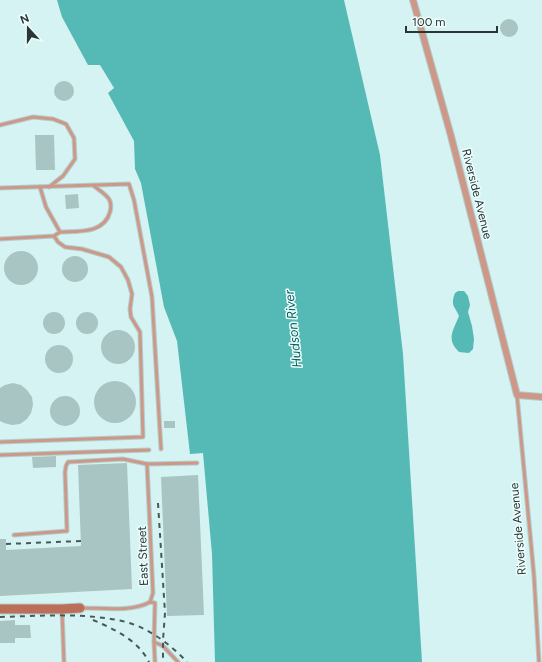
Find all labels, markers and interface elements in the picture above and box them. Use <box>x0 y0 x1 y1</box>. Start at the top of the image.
north arrow <box>8 8 48 48</box>
scale bar <box>406 8 497 34</box>
text: N <box>18 12 31 27</box>
text: 100 m <box>412 15 446 29</box>
street label: Riverside Avenue <box>459 147 495 241</box>
water label: Hudson River <box>281 289 305 369</box>
street label: Riverside Avenue <box>507 482 529 576</box>
street label: East Street <box>135 525 151 586</box>

